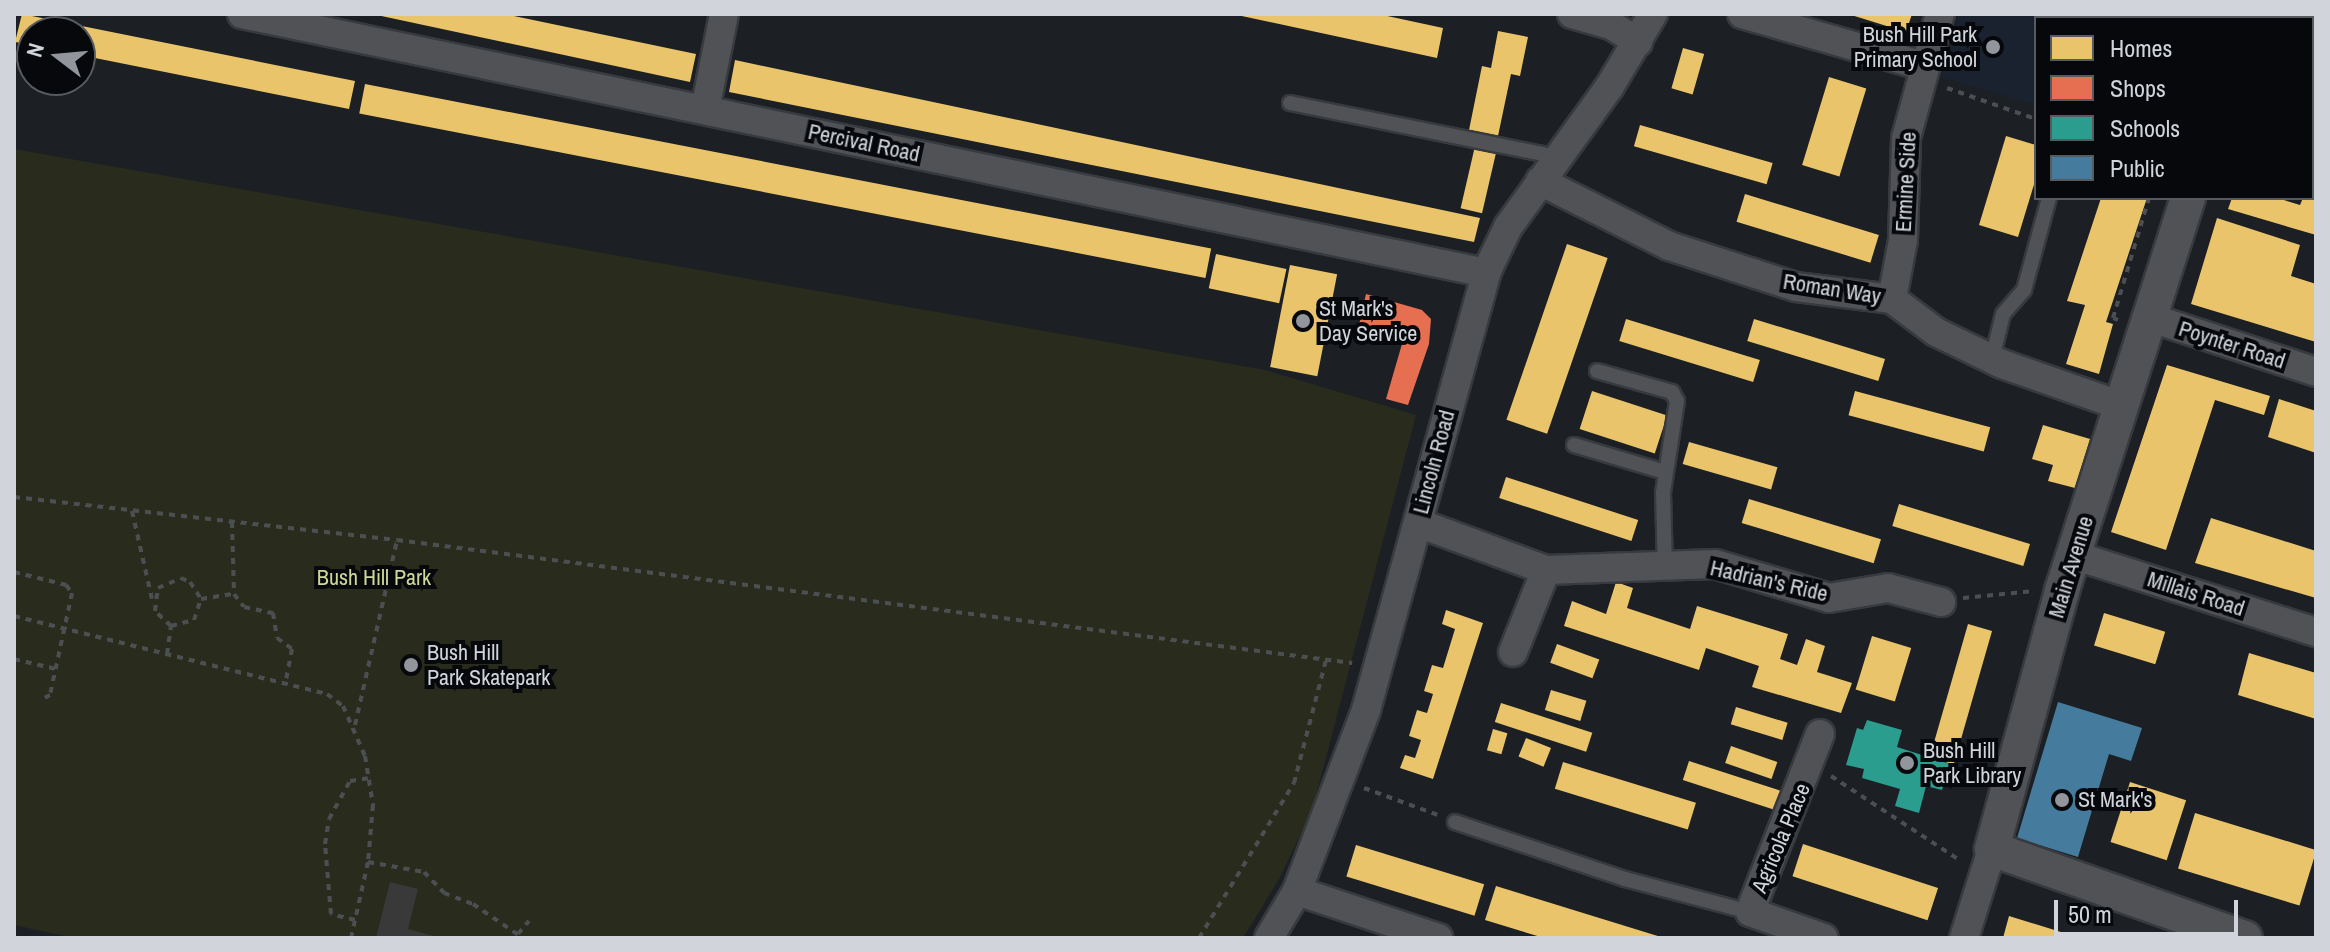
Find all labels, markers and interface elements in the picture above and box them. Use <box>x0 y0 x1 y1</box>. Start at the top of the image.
north arrow <box>16 16 96 96</box>
legend <box>2034 16 2314 200</box>
place label: Bush Hill Park Primary School <box>1854 21 1977 72</box>
text: Homes <box>2110 32 2172 64</box>
marker: Bush Hill Park Primary School <box>1984 38 2002 56</box>
text: N <box>19 40 51 60</box>
text: Shops <box>2110 72 2166 104</box>
text: Schools <box>2110 112 2180 144</box>
street label: Percival Road <box>806 118 922 168</box>
street label: Ermine Side <box>1890 131 1922 233</box>
text: Public <box>2110 152 2165 184</box>
street label: Roman Way <box>1781 268 1883 310</box>
place label: St Mark's Day Service <box>1319 295 1417 346</box>
marker: St Mark's Day Service <box>1294 312 1312 330</box>
street label: Poynter Road <box>2175 315 2289 375</box>
street label: Lincoln Road <box>1407 407 1461 517</box>
street label: Main Avenue <box>2043 512 2099 622</box>
street label: Hadrian's Ride <box>1708 555 1830 607</box>
park label: Bush Hill Park <box>317 565 431 591</box>
street label: Millais Road <box>2144 566 2248 622</box>
place label: Bush Hill Park Skatepark <box>427 639 550 690</box>
marker: Bush Hill Park Skatepark <box>402 656 420 674</box>
place label: Bush Hill Park Library <box>1923 737 2021 788</box>
marker: Bush Hill Park Library <box>1898 754 1916 772</box>
street label: Agricola Place <box>1746 779 1816 897</box>
place label: St Mark's <box>2078 787 2153 813</box>
marker: St Mark's <box>2053 791 2071 809</box>
scale bar <box>2058 884 2242 934</box>
text: 50 m <box>2068 898 2112 930</box>

